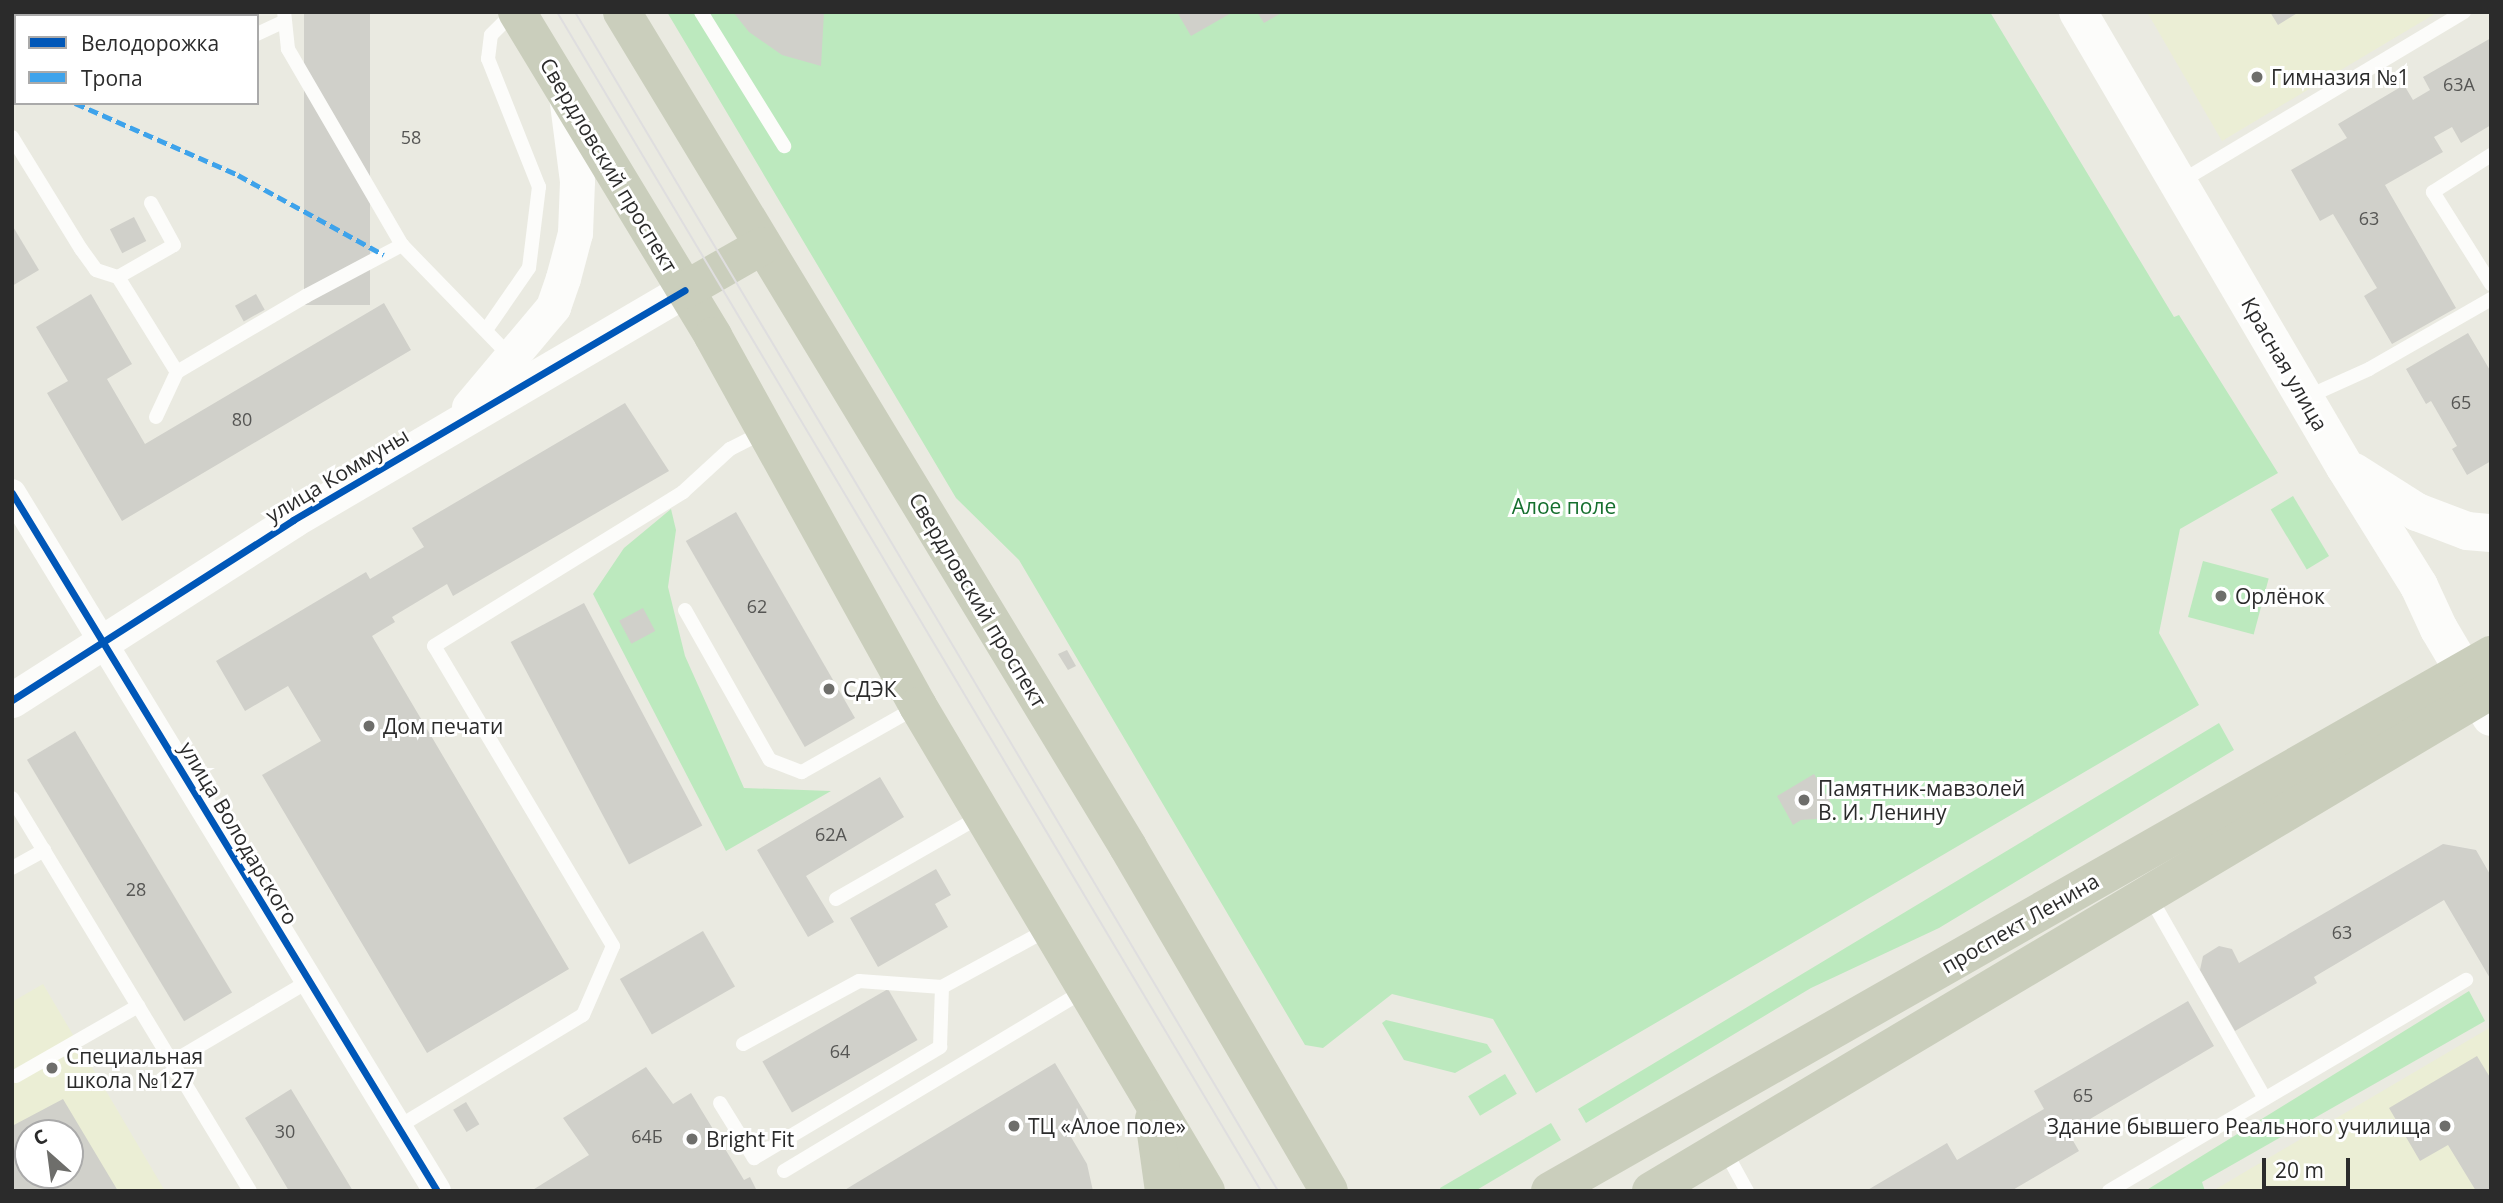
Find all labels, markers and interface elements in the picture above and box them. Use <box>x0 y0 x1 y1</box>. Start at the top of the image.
legend <box>14 14 259 105</box>
text: Велодорожка <box>81 29 219 57</box>
street label: Свердловский проспект <box>535 53 683 277</box>
text: Тропа <box>81 64 143 92</box>
place label: Гимназия №1 <box>2271 64 2410 90</box>
marker: Гимназия №1 <box>2249 69 2265 85</box>
house number: 63А <box>2443 73 2475 95</box>
house number: 58 <box>401 126 421 148</box>
house number: 63 <box>2359 207 2379 229</box>
street label: Красная улица <box>2237 293 2333 435</box>
house number: 65 <box>2451 391 2471 413</box>
house number: 80 <box>232 408 252 430</box>
street label: улица Коммуны <box>261 422 413 528</box>
street label: Свердловский проспект <box>904 488 1052 712</box>
park label: Алое поле <box>1512 493 1616 519</box>
place label: Орлёнок <box>2235 583 2325 609</box>
marker: Орлёнок <box>2213 588 2229 604</box>
house number: 62 <box>747 595 767 617</box>
place label: СДЭК <box>843 676 897 702</box>
marker: СДЭК <box>821 681 837 697</box>
place label: Дом печати <box>383 713 503 739</box>
marker: Дом печати <box>361 718 377 734</box>
street label: улица Володарского <box>174 737 304 929</box>
place label: Памятник-мавзолей В. И. Ленину <box>1818 775 2025 825</box>
marker: Памятник-мавзолей В. И. Ленину <box>1796 792 1812 808</box>
house number: 62А <box>815 823 847 845</box>
street label: проспект Ленина <box>1937 868 2103 978</box>
house number: 28 <box>126 878 146 900</box>
house number: 63 <box>2332 921 2352 943</box>
house number: 64 <box>830 1040 850 1062</box>
place label: Специальная школа №127 <box>66 1043 203 1093</box>
marker: Специальная школа №127 <box>44 1060 60 1076</box>
house number: 65 <box>2073 1084 2093 1106</box>
place label: ТЦ «Алое поле» <box>1028 1113 1186 1139</box>
place label: Здание бывшего Реального училища <box>2047 1113 2431 1139</box>
marker: ТЦ «Алое поле» <box>1006 1118 1022 1134</box>
marker: Здание бывшего Реального училища <box>2437 1118 2453 1134</box>
north arrow <box>14 1119 84 1189</box>
house number: 30 <box>275 1120 295 1142</box>
text: С <box>29 1123 52 1152</box>
house number: 64Б <box>631 1125 663 1147</box>
place label: Bright Fit <box>706 1126 794 1152</box>
marker: Bright Fit <box>684 1131 700 1147</box>
scale bar <box>2265 1144 2352 1188</box>
text: 20 m <box>2275 1156 2324 1184</box>

